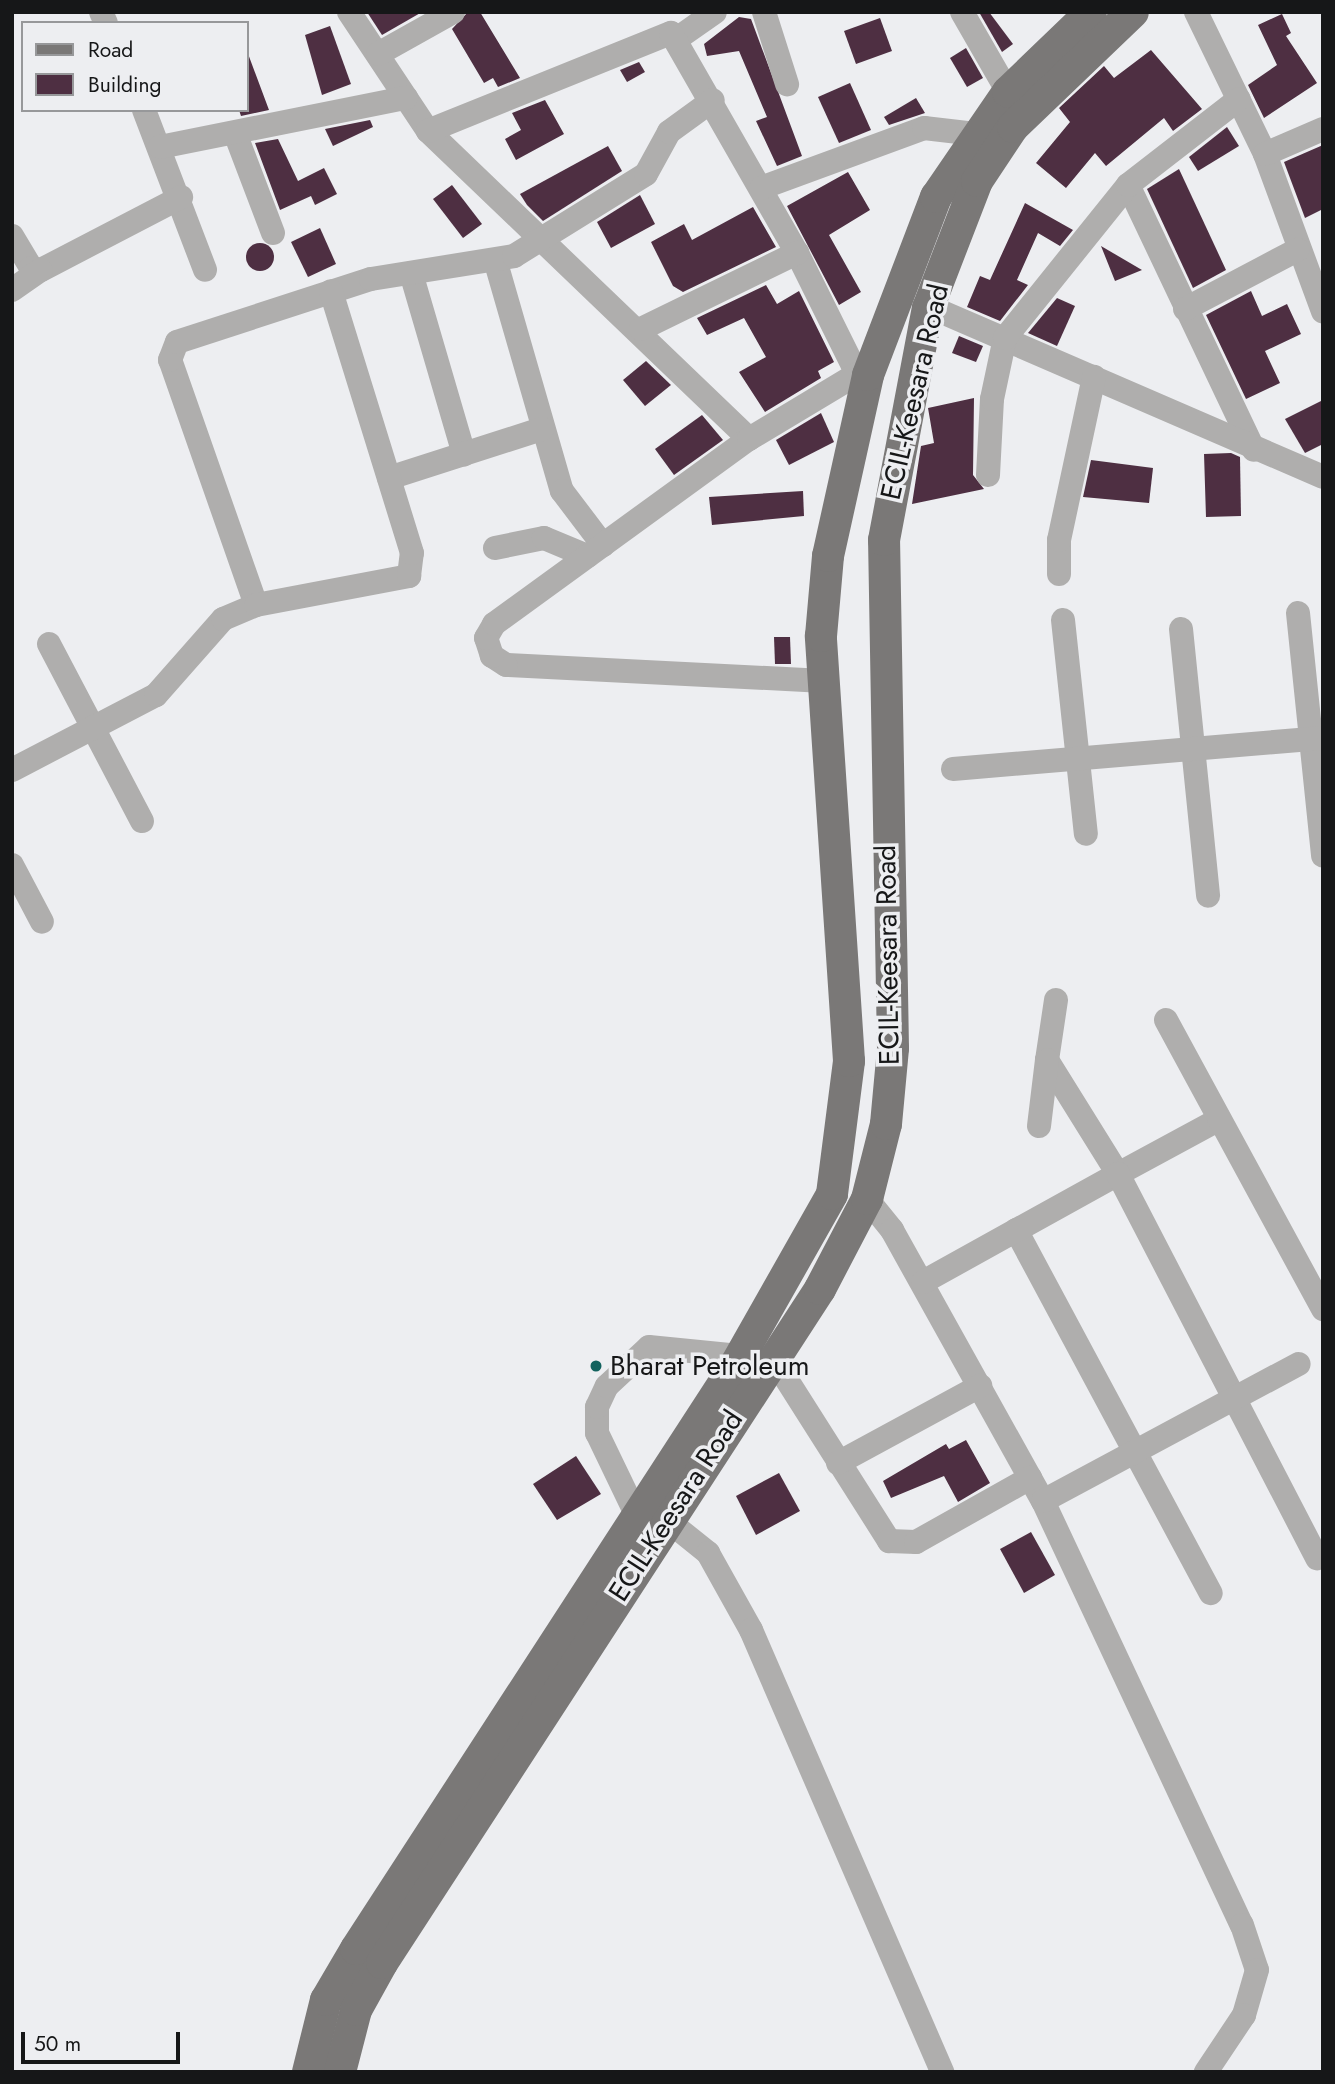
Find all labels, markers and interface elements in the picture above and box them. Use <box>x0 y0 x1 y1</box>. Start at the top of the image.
legend <box>21 21 248 112</box>
text: Road <box>88 35 133 65</box>
text: Building <box>88 70 161 100</box>
street label: ECIL-Keesara Road <box>874 281 956 503</box>
street label: ECIL-Keesara Road <box>869 845 907 1065</box>
place label: Bharat Petroleum <box>610 1349 809 1383</box>
marker: Bharat Petroleum <box>588 1358 604 1374</box>
street label: ECIL-Keesara Road <box>602 1404 750 1608</box>
scale bar <box>24 2018 184 2062</box>
text: 50 m <box>34 2029 81 2059</box>

